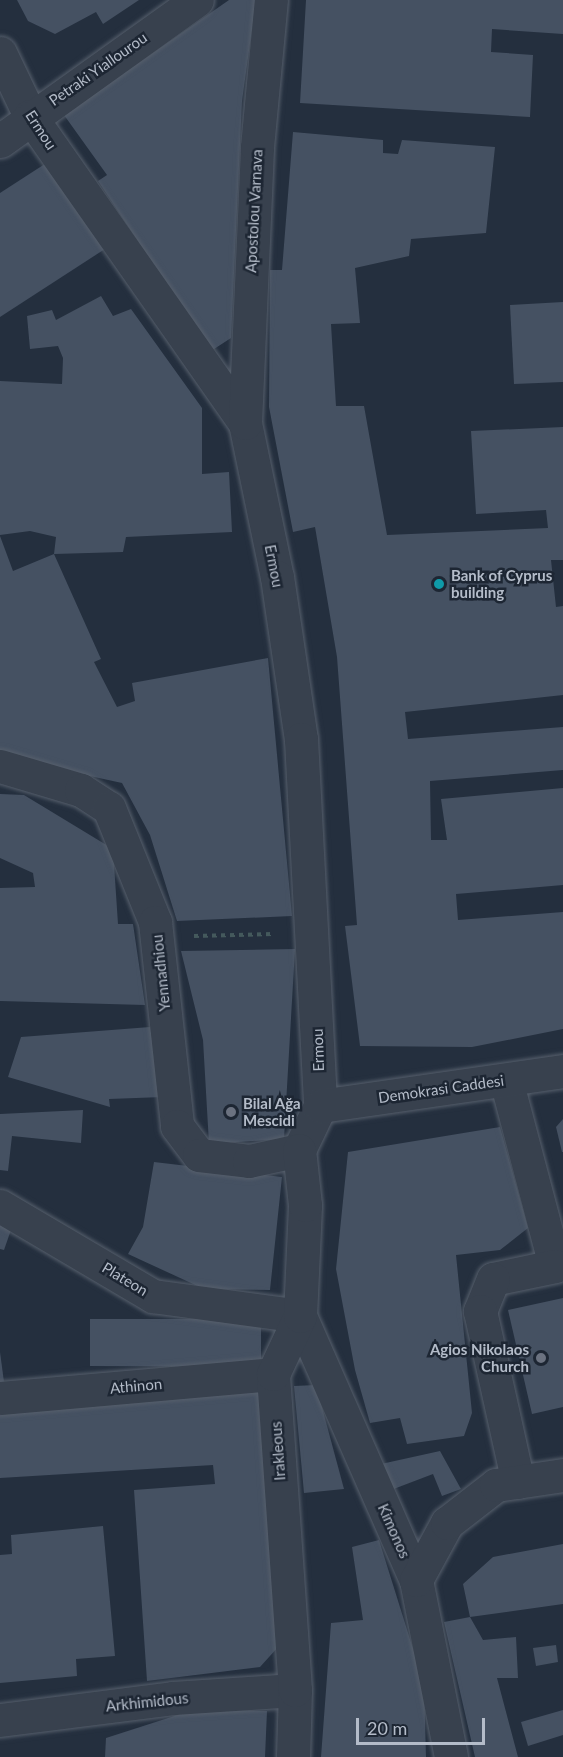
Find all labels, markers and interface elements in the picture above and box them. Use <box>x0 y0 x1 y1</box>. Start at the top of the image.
street label: Petraki Yiallourou <box>45 28 151 110</box>
street label: Ermou <box>22 107 60 153</box>
street label: Apostolou Varnava <box>242 148 266 274</box>
street label: Ermou <box>261 543 287 589</box>
place label: Bank of Cyprus building <box>451 566 553 601</box>
marker: Bank of Cyprus building <box>432 577 446 591</box>
street label: Yennadhiou <box>148 934 174 1012</box>
street label: Ermou <box>308 1028 328 1072</box>
street label: Demokrasi Caddesi <box>377 1071 505 1107</box>
place label: Bilal Ağa Mescidi <box>243 1094 301 1129</box>
marker: Bilal Ağa Mescidi <box>224 1105 238 1119</box>
street label: Plateon <box>99 1258 151 1300</box>
place label: Agios Nikolaos Church <box>430 1340 529 1375</box>
marker: Agios Nikolaos Church <box>534 1351 548 1365</box>
street label: Athinon <box>109 1375 163 1397</box>
street label: Irakleous <box>267 1421 289 1481</box>
street label: Kimonos <box>374 1501 414 1561</box>
street label: Arkhimidous <box>105 1689 189 1715</box>
scale bar <box>359 1706 488 1744</box>
text: 20 m <box>367 1717 407 1739</box>

